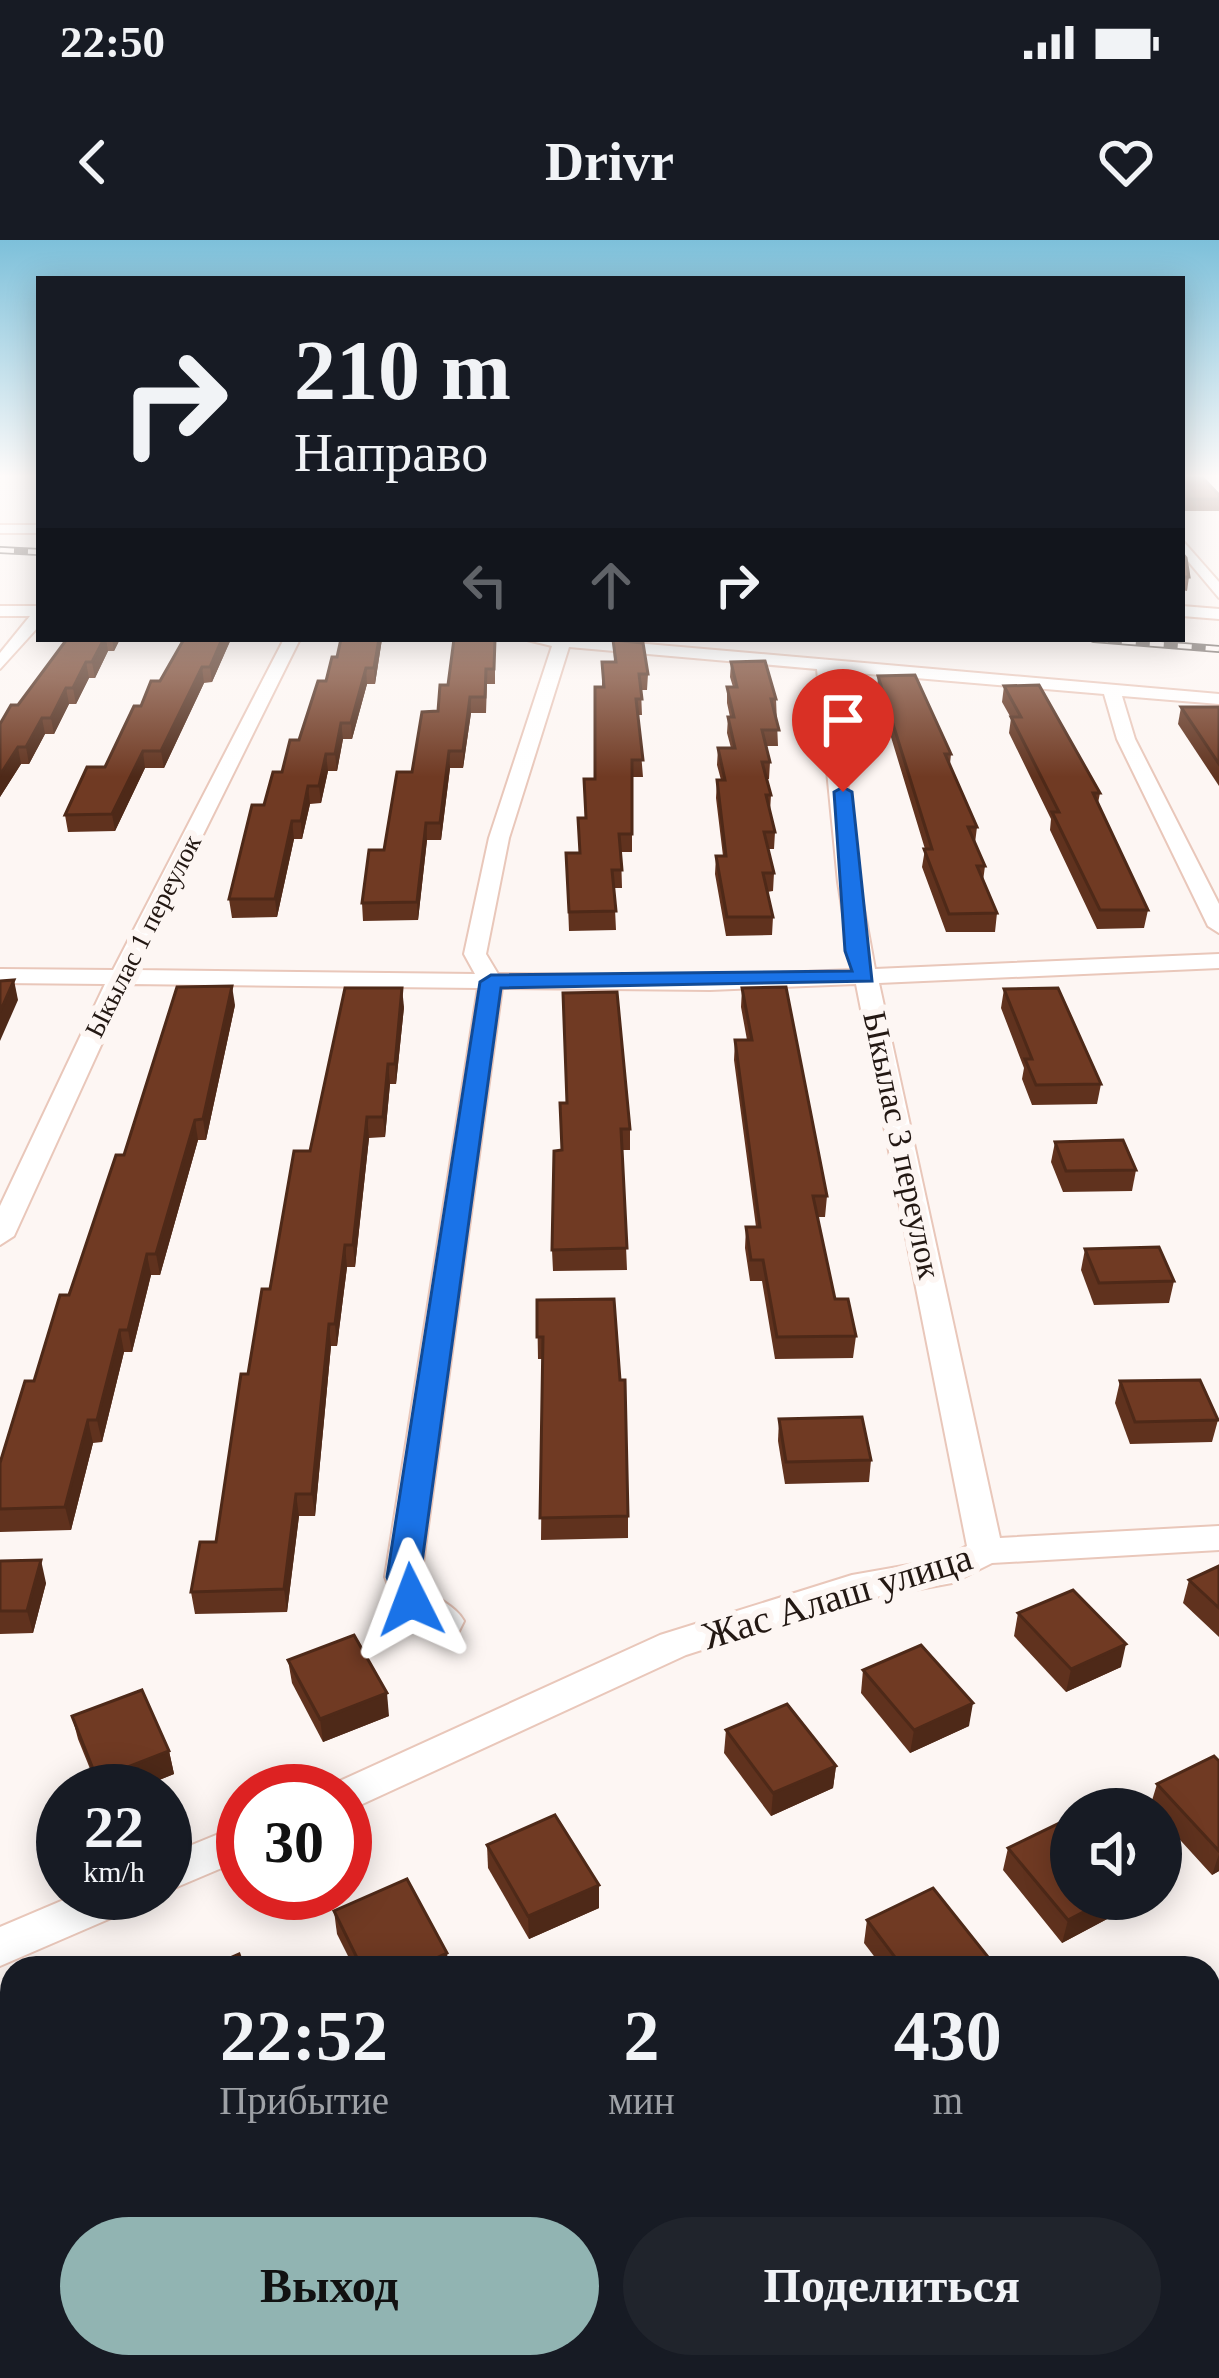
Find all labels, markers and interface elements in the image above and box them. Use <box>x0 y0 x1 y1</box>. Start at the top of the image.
text: 22:50 <box>60 17 165 67</box>
icon: back <box>60 129 126 195</box>
icon: heart <box>1093 129 1159 195</box>
text: Drivr <box>545 132 674 192</box>
icon: right <box>96 324 252 480</box>
text: 210 m <box>294 324 511 417</box>
text: Направо <box>294 423 488 483</box>
icon: left <box>452 552 518 618</box>
icon: ahead <box>578 552 644 618</box>
icon: right <box>704 552 770 618</box>
pin <box>792 669 894 792</box>
icon: arrive <box>810 687 876 753</box>
street label: Ыкылас 1 переулок <box>79 829 207 1042</box>
street label: Ыкылас 3 переулок <box>856 1008 948 1283</box>
street label: Жас Алаш улица <box>697 1535 977 1658</box>
position arrow <box>348 1537 474 1663</box>
speed limit sign: 30 <box>216 1764 372 1920</box>
map controls <box>1050 1788 1182 1920</box>
button: sound <box>1050 1788 1182 1920</box>
text: 22 <box>84 1794 144 1860</box>
text: km/h <box>83 1855 145 1888</box>
text: 22:52 <box>220 1996 388 2076</box>
text: 2 <box>623 1996 659 2076</box>
text: 430 <box>894 1996 1002 2076</box>
text: Прибытие <box>219 2079 389 2122</box>
text: мин <box>608 2079 675 2122</box>
text: m <box>933 2079 963 2122</box>
button: Выход <box>60 2217 599 2355</box>
button: Поделиться <box>623 2217 1161 2355</box>

